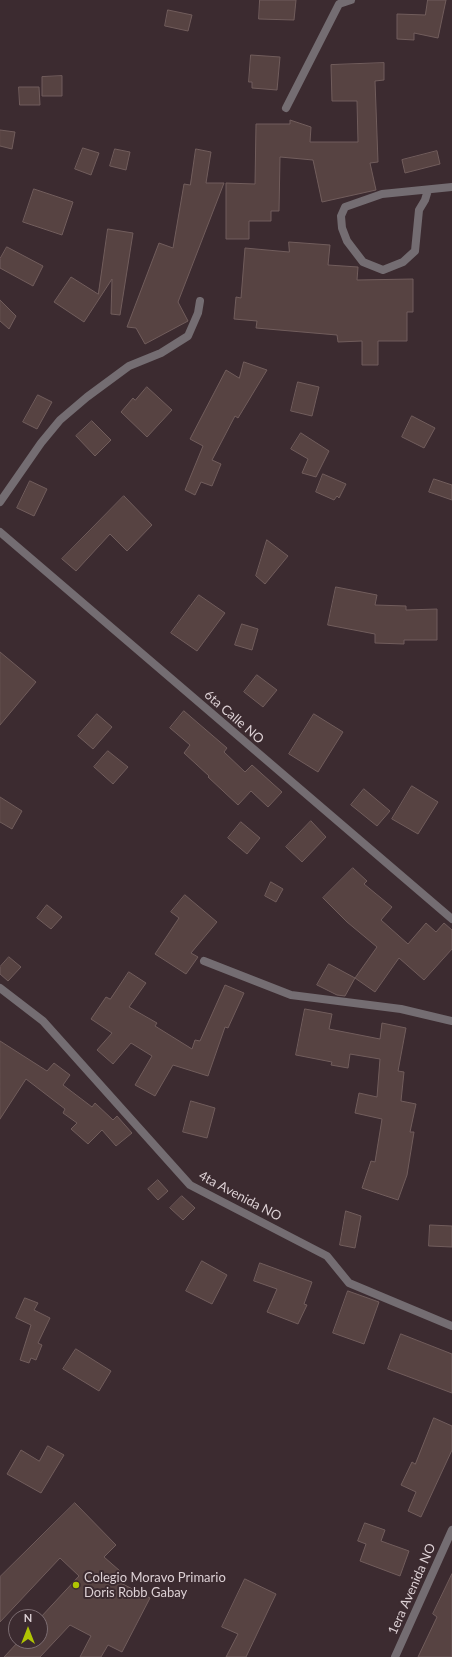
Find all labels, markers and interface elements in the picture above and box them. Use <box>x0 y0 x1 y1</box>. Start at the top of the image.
street label: 6ta Calle NO <box>201 687 267 747</box>
street label: 4ta Avenida NO <box>196 1168 284 1224</box>
street label: 1era Avenida NO <box>385 1541 439 1637</box>
place label: Colegio Moravo Primario Doris Robb Gabay <box>84 1570 226 1601</box>
marker: Colegio Moravo Primario Doris Robb Gabay <box>71 1580 81 1590</box>
north arrow <box>8 1609 48 1649</box>
text: N <box>24 1611 32 1624</box>

